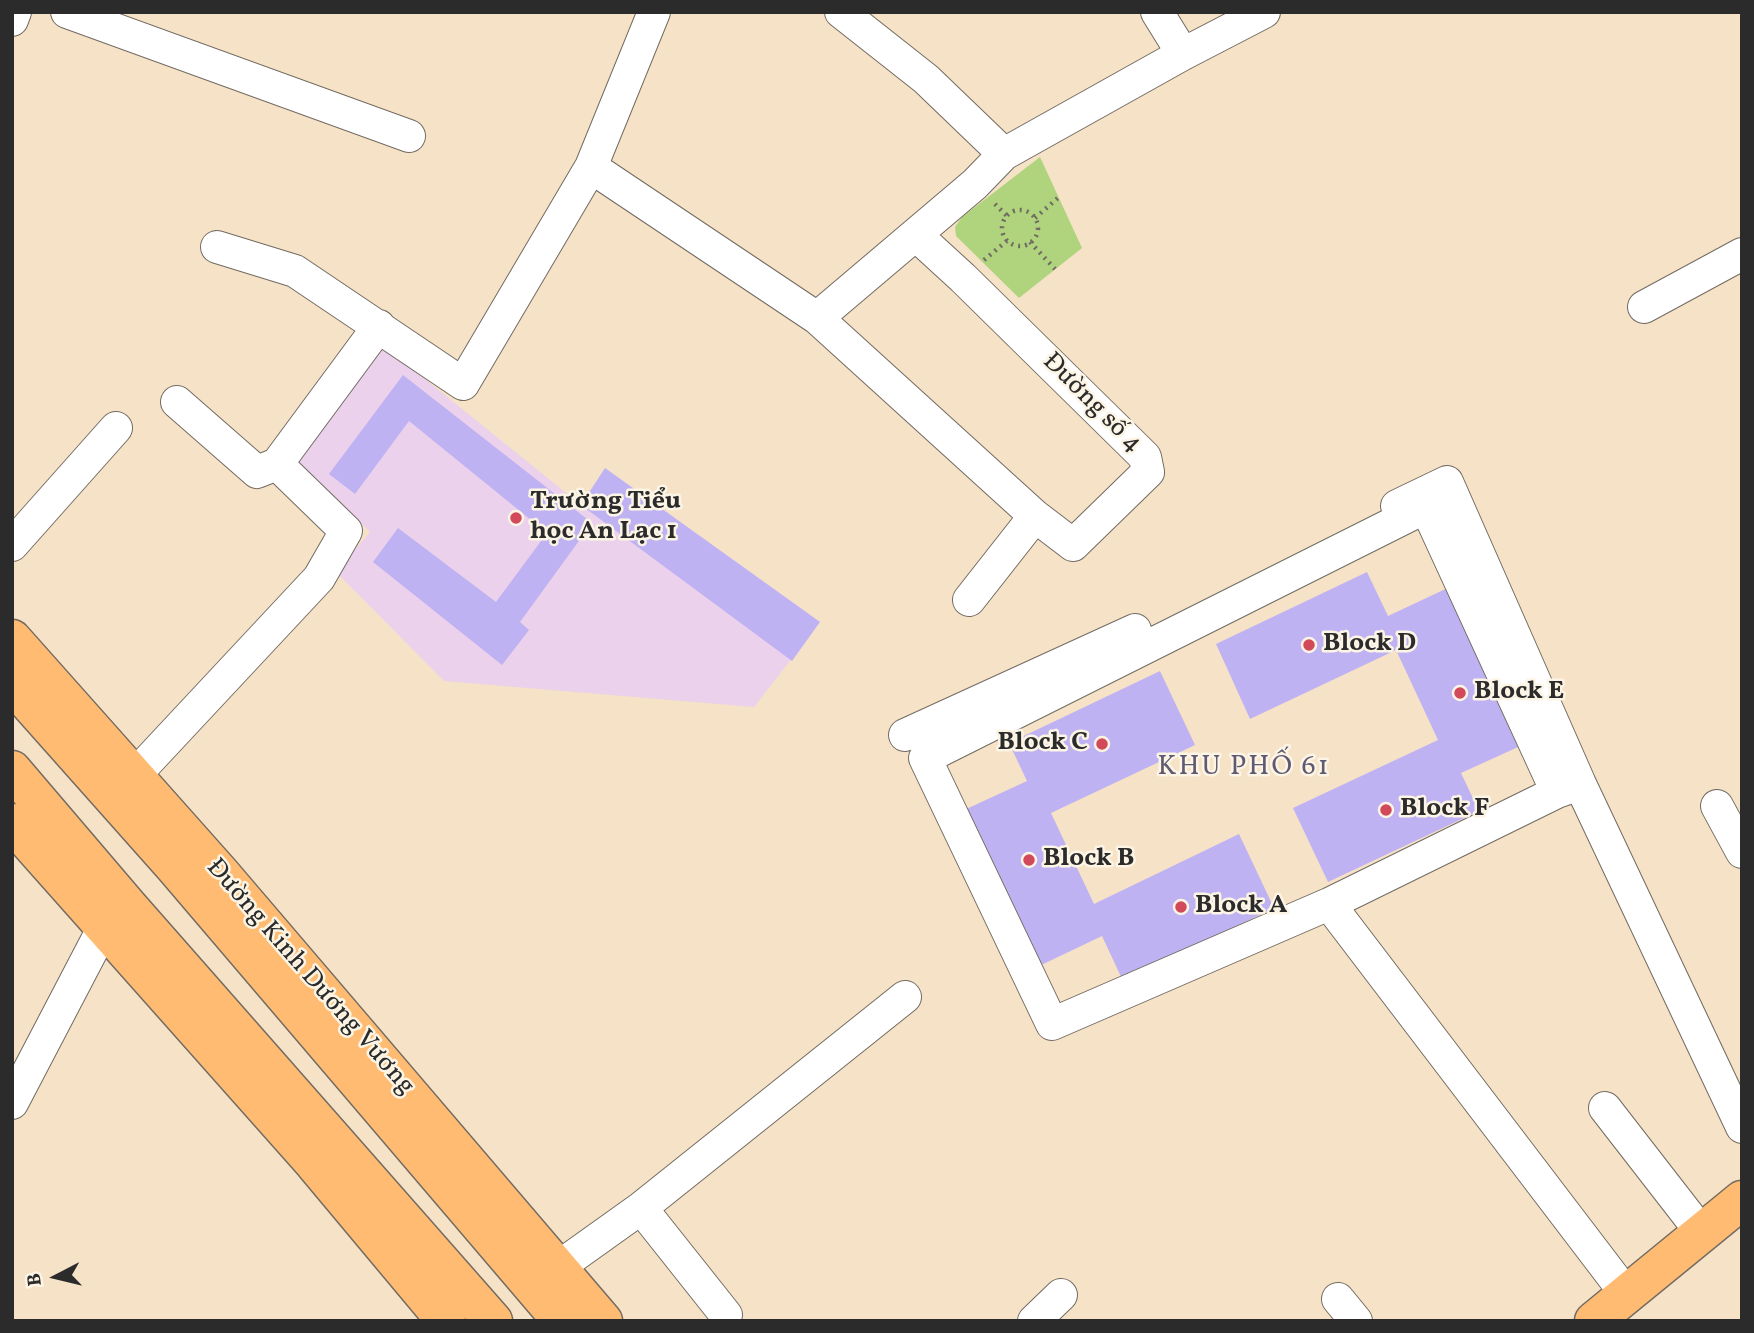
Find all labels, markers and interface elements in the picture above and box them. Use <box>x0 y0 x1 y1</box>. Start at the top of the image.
street label: Đường số 4 <box>1035 348 1147 460</box>
place label: Trường Tiểu học An Lạc 1 <box>530 487 681 548</box>
marker: Trường Tiểu học An Lạc 1 <box>508 510 524 526</box>
place label: Block D <box>1323 629 1416 661</box>
marker: Block D <box>1301 637 1317 653</box>
place label: Block E <box>1474 677 1564 709</box>
marker: Block E <box>1452 685 1468 701</box>
place label: Block C <box>997 728 1088 760</box>
marker: Block C <box>1094 736 1110 752</box>
district label: KHU PHỐ 61 <box>1159 752 1329 786</box>
place label: Block F <box>1400 794 1489 826</box>
marker: Block F <box>1378 802 1394 818</box>
place label: Block B <box>1043 844 1134 876</box>
marker: Block B <box>1021 852 1037 868</box>
street label: Đường Kinh Dương Vương <box>198 854 420 1102</box>
place label: Block A <box>1195 891 1287 923</box>
marker: Block A <box>1173 899 1189 915</box>
north arrow <box>21 1242 91 1312</box>
text: B <box>21 1272 49 1287</box>

